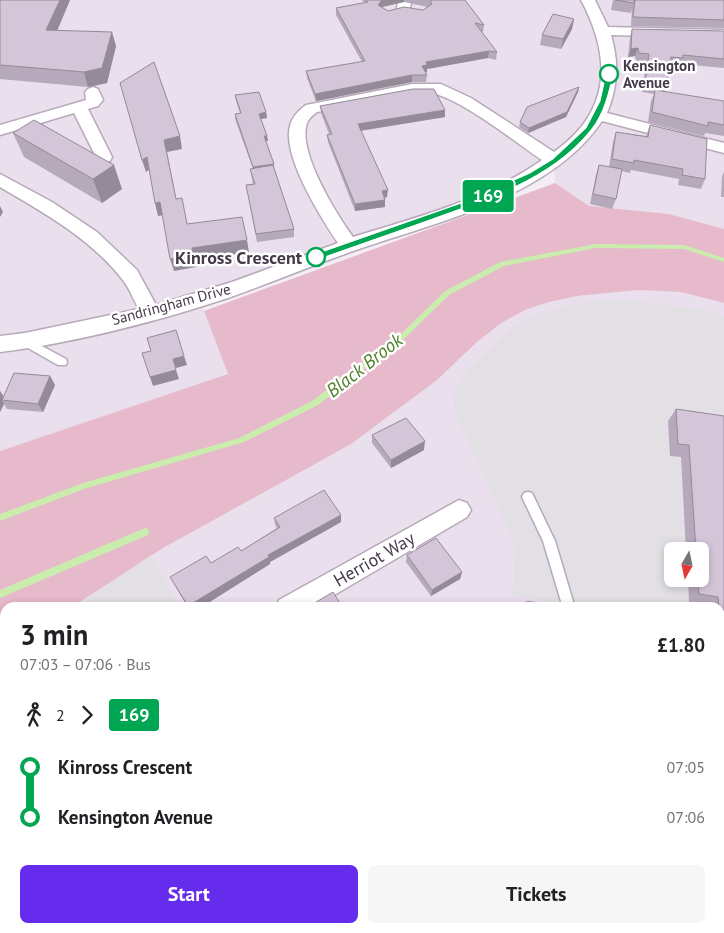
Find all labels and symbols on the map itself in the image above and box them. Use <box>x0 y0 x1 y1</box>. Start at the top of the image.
place label: Kensington Avenue <box>623 56 695 92</box>
marker: Kensington Avenue <box>599 64 619 84</box>
line badge: 169 <box>459 180 517 212</box>
place label: Kinross Crescent <box>175 246 303 269</box>
marker: Kinross Crescent <box>306 247 326 267</box>
street label: Sandringham Drive <box>109 279 233 329</box>
water label: Black Brook <box>321 327 408 402</box>
street label: Herriot Way <box>329 526 419 591</box>
north arrow <box>664 542 709 588</box>

